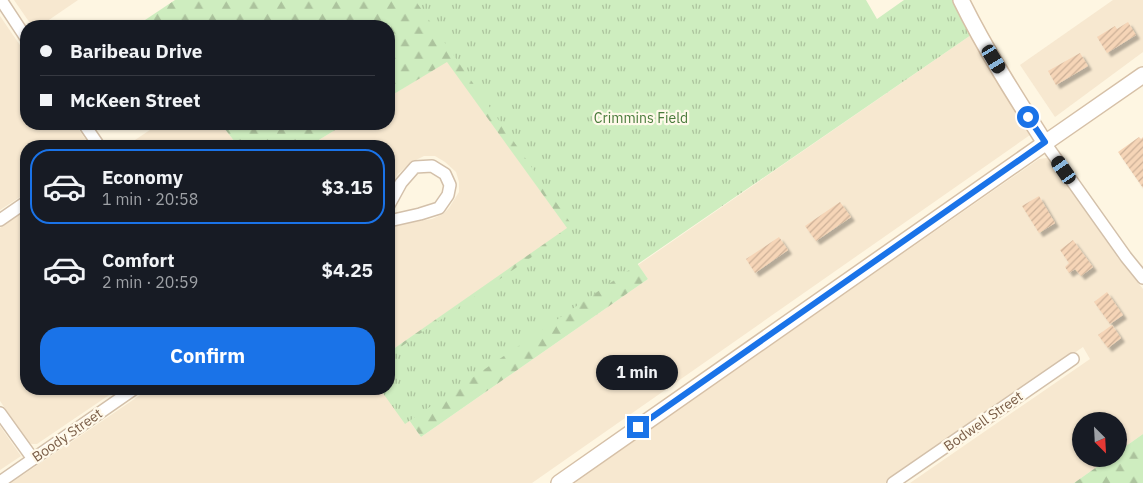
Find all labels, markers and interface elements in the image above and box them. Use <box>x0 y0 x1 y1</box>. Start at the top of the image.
text: Baribeau Drive <box>70 39 203 63</box>
car <box>979 42 1008 76</box>
text: McKeen Street <box>70 88 201 112</box>
route start <box>1017 106 1039 128</box>
park label: Crimmins Field <box>594 109 688 127</box>
car <box>1049 153 1078 187</box>
icon: car <box>42 164 87 209</box>
text: Economy <box>102 165 183 189</box>
text: $3.15 <box>321 175 373 199</box>
text: 1 min · 20:58 <box>102 189 198 209</box>
icon: car <box>42 247 87 292</box>
text: Comfort <box>102 248 175 272</box>
text: $4.25 <box>321 258 373 282</box>
text: 2 min · 20:59 <box>102 272 198 292</box>
button: Confirm <box>40 327 375 385</box>
callout: 1 min <box>597 354 679 390</box>
text: 1 min <box>616 362 658 382</box>
street label: Bodwell Street <box>940 387 1026 455</box>
street label: Boody Street <box>28 404 106 466</box>
north arrow <box>1072 412 1128 468</box>
map controls <box>1072 412 1127 467</box>
route end <box>627 416 649 438</box>

